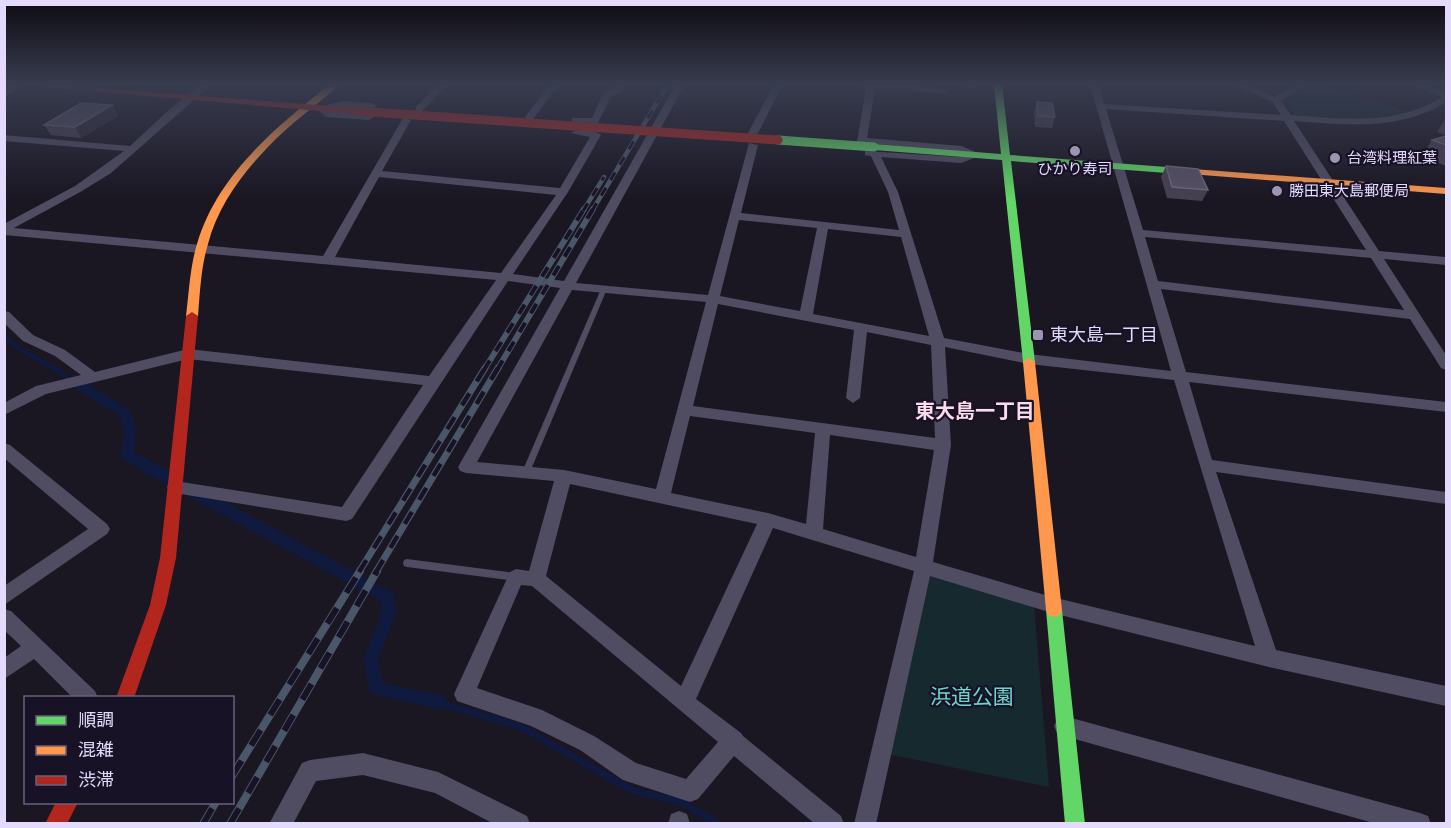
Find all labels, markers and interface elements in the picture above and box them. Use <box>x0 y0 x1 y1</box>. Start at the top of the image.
marker: ひかり寿司 <box>1068 144 1082 158</box>
place label: 台湾料理紅葉 <box>1347 149 1437 166</box>
marker: 台湾料理紅葉 <box>1328 151 1342 165</box>
place label: ひかり寿司 <box>1037 160 1113 177</box>
place label: 勝田東大島郵便局 <box>1289 182 1409 199</box>
marker: 勝田東大島郵便局 <box>1270 184 1284 198</box>
place label: 東大島一丁目 <box>1050 324 1158 345</box>
marker: 東大島一丁目 <box>1031 328 1045 342</box>
district label: 東大島一丁目 <box>915 399 1035 423</box>
park label: 浜道公園 <box>930 684 1014 709</box>
legend <box>24 696 234 804</box>
text: 順調 <box>78 709 114 730</box>
text: 混雑 <box>78 739 114 760</box>
text: 渋滞 <box>78 769 114 790</box>

